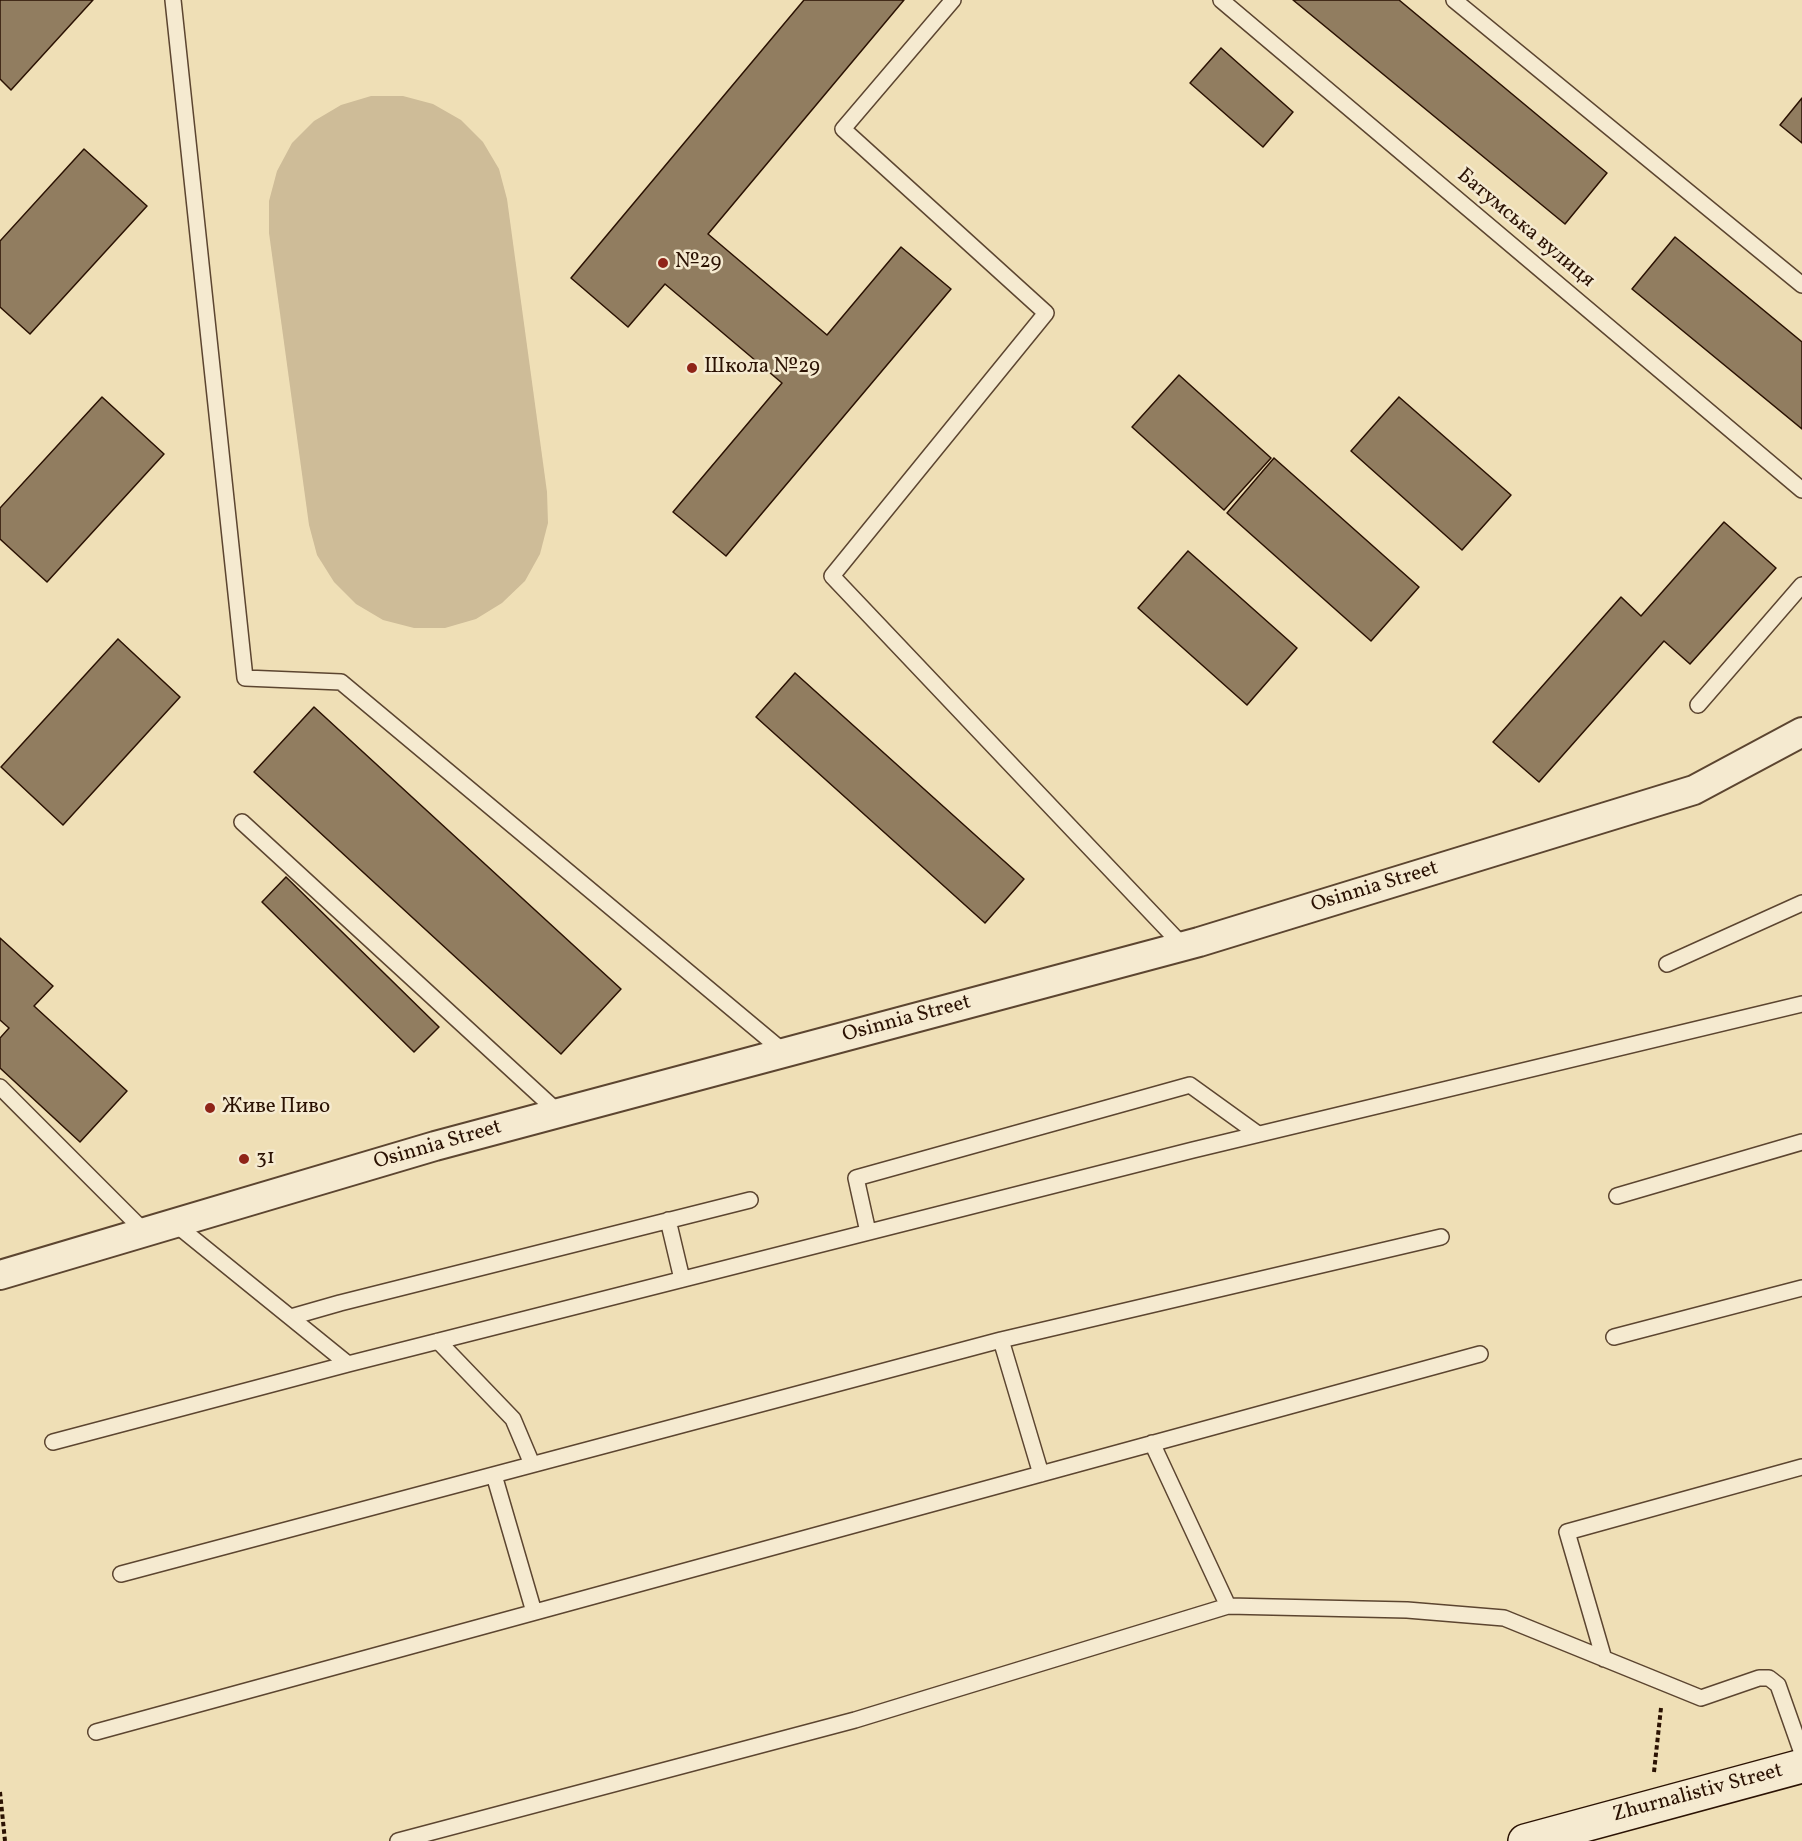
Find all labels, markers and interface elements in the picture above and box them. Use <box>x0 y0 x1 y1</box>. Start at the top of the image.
street label: Батумська вулиця <box>1451 164 1599 294</box>
place label: №29 <box>675 250 721 276</box>
marker: №29 <box>656 256 670 270</box>
place label: Школа №29 <box>704 355 820 381</box>
marker: Школа №29 <box>685 361 699 375</box>
street label: Osinnia Street <box>1308 857 1442 919</box>
street label: Osinnia Street <box>840 991 974 1049</box>
place label: Живе Пиво <box>222 1095 330 1121</box>
marker: Живе Пиво <box>203 1101 217 1115</box>
street label: Osinnia Street <box>371 1116 505 1176</box>
place label: 31 <box>256 1146 275 1172</box>
marker: 31 <box>237 1152 251 1166</box>
street label: Zhurnalistiv Street <box>1610 1759 1786 1829</box>

